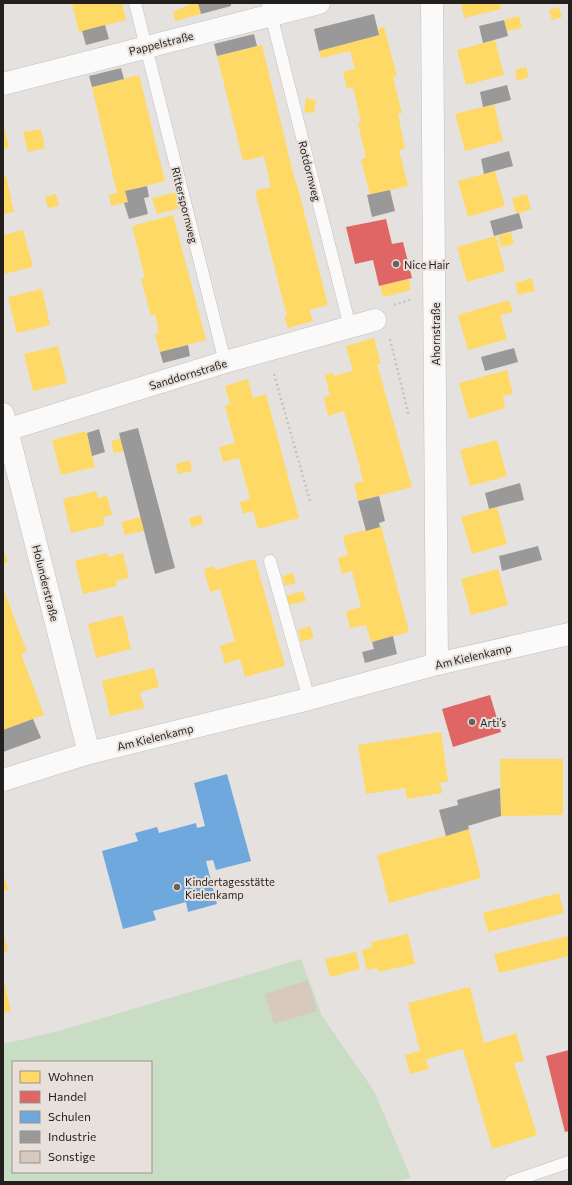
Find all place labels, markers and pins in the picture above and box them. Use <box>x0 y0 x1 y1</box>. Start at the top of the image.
place label: Nice Hair <box>404 258 450 271</box>
marker: Nice Hair <box>391 259 401 269</box>
place label: Arti’s <box>480 716 506 729</box>
marker: Arti’s <box>467 717 477 727</box>
place label: Kindertagesstätte Kielenkamp <box>185 875 275 901</box>
marker: Kindertagesstätte Kielenkamp <box>172 882 182 892</box>

